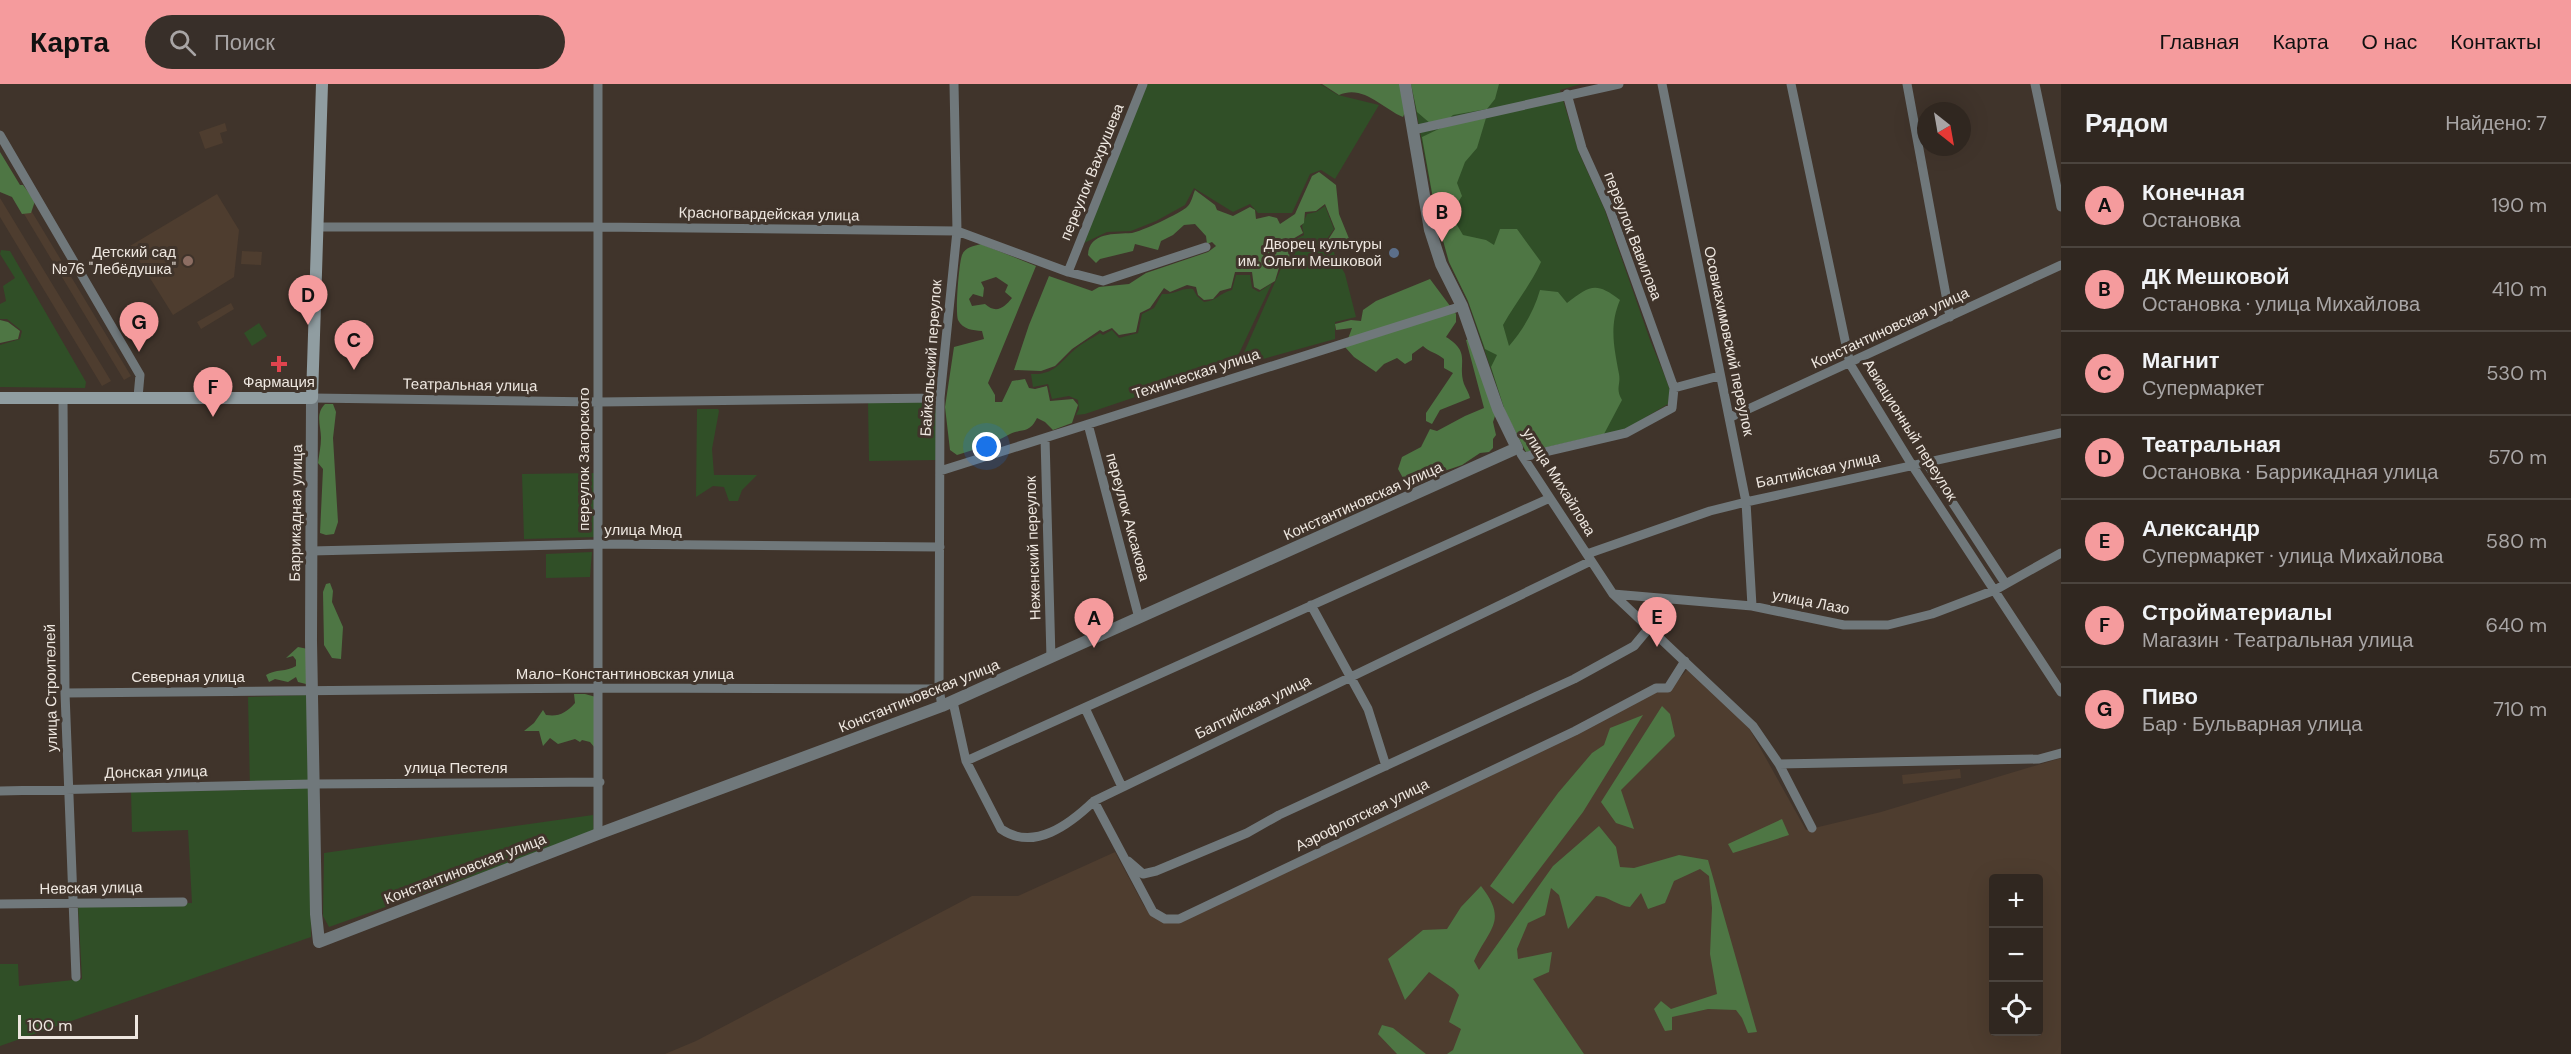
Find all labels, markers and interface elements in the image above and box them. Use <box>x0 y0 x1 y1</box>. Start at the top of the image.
search box <box>145 15 565 69</box>
text: Карта <box>30 24 109 61</box>
icon: search <box>166 26 199 59</box>
text: Поиск <box>214 28 275 57</box>
text: Главная <box>2159 28 2239 56</box>
text: Карта <box>2272 28 2329 56</box>
text: О нас <box>2362 28 2417 56</box>
text: Контакты <box>2450 28 2541 56</box>
street label: переулок Вахрушева <box>1055 100 1129 243</box>
north arrow <box>1917 102 1971 156</box>
text: Рядом <box>2085 106 2168 140</box>
text: Найдено: 7 <box>2445 110 2547 136</box>
street label: переулок Вавилова <box>1599 169 1667 304</box>
text: Конечная <box>2142 178 2245 207</box>
pin: B <box>1422 192 1462 242</box>
text: A <box>2097 192 2112 218</box>
text: 190 m <box>2491 192 2547 218</box>
street label: Красногвардейская улица <box>678 202 860 226</box>
text: Остановка <box>2142 207 2241 233</box>
place label: Дворец культуры им. Ольги Мешковой <box>1238 234 1382 271</box>
place label: Детский сад №76 "Лебёдушка" <box>52 242 176 279</box>
street label: Осовиахимовский переулок <box>1699 244 1759 438</box>
marker: Дворец культуры им. Ольги Мешковой <box>1387 246 1401 260</box>
marker: Детский сад №76 "Лебёдушка" <box>181 254 195 268</box>
text: ДК Мешковой <box>2142 262 2290 291</box>
pin: D <box>288 276 328 325</box>
text: B <box>2098 276 2111 302</box>
text: 410 m <box>2492 276 2547 302</box>
street label: Байкальский переулок <box>916 278 946 437</box>
street label: Константиновская улица <box>1808 282 1973 373</box>
text: Остановка · улица Михайлова <box>2142 291 2420 317</box>
pin: G <box>120 302 158 352</box>
pin: C <box>334 320 374 370</box>
street label: Техническая улица <box>1130 344 1263 404</box>
text: Магнит <box>2142 346 2220 375</box>
street label: Авиационный переулок <box>1858 355 1962 505</box>
marker: Фармация <box>272 357 286 371</box>
text: C <box>2097 360 2112 386</box>
text: 530 m <box>2486 360 2547 386</box>
pin: F <box>194 368 232 417</box>
place label: Фармация <box>243 372 315 392</box>
street label: Театральная улица <box>402 374 538 396</box>
text: Супермаркет <box>2142 375 2264 401</box>
street label: переулок Загорского <box>574 387 594 531</box>
street label: улица Михайлова <box>1518 424 1601 540</box>
text: Театральная <box>2142 430 2281 459</box>
your location <box>972 432 1001 461</box>
street label: Баррикадная улица <box>285 444 307 582</box>
text: D <box>2097 444 2112 470</box>
text: 570 m <box>2488 444 2547 470</box>
street label: Балтийская улица <box>1754 447 1883 493</box>
street label: переулок Аксакова <box>1101 451 1155 584</box>
street label: Константиновская улица <box>1280 457 1446 545</box>
text: Остановка · Баррикадная улица <box>2142 459 2438 485</box>
street label: Неженский переулок <box>1020 475 1046 621</box>
text: Александр <box>2142 514 2260 543</box>
street label: улица Мюд <box>604 520 682 540</box>
text: E <box>2099 528 2110 554</box>
text: 580 m <box>2486 528 2547 554</box>
text: Супермаркет · улица Михайлова <box>2142 543 2443 569</box>
street label: улица Лазо <box>1771 585 1851 619</box>
pin: A <box>1074 598 1114 648</box>
pin: E <box>1638 598 1676 647</box>
text: Стройматериалы <box>2142 598 2332 627</box>
text: F <box>2099 612 2110 638</box>
text: 640 m <box>2485 612 2547 638</box>
street label: улица Строителей <box>40 624 62 752</box>
text: Магазин · Театральная улица <box>2142 627 2413 653</box>
street label: Константиновская улица <box>836 654 1003 737</box>
street label: Мало-Константиновская улица <box>516 664 735 684</box>
street label: Северная улица <box>131 667 245 687</box>
street label: Балтийская улица <box>1192 670 1315 744</box>
text: Пиво <box>2142 682 2198 711</box>
text: G <box>2097 696 2112 722</box>
text: 710 m <box>2493 696 2547 722</box>
text: Бар · Бульварная улица <box>2142 711 2362 737</box>
street label: улица Пестеля <box>404 758 508 778</box>
street label: Донская улица <box>104 761 208 783</box>
street label: Аэрофлотская улица <box>1292 774 1433 856</box>
street label: Константиновская улица <box>381 829 549 909</box>
map controls <box>1989 874 2043 1036</box>
button: + <box>1989 874 2043 928</box>
street label: Невская улица <box>39 877 143 899</box>
button: − <box>1989 928 2043 982</box>
button: locate <box>1989 982 2043 1036</box>
scale bar <box>18 1012 138 1040</box>
text: 100 m <box>27 1015 72 1036</box>

